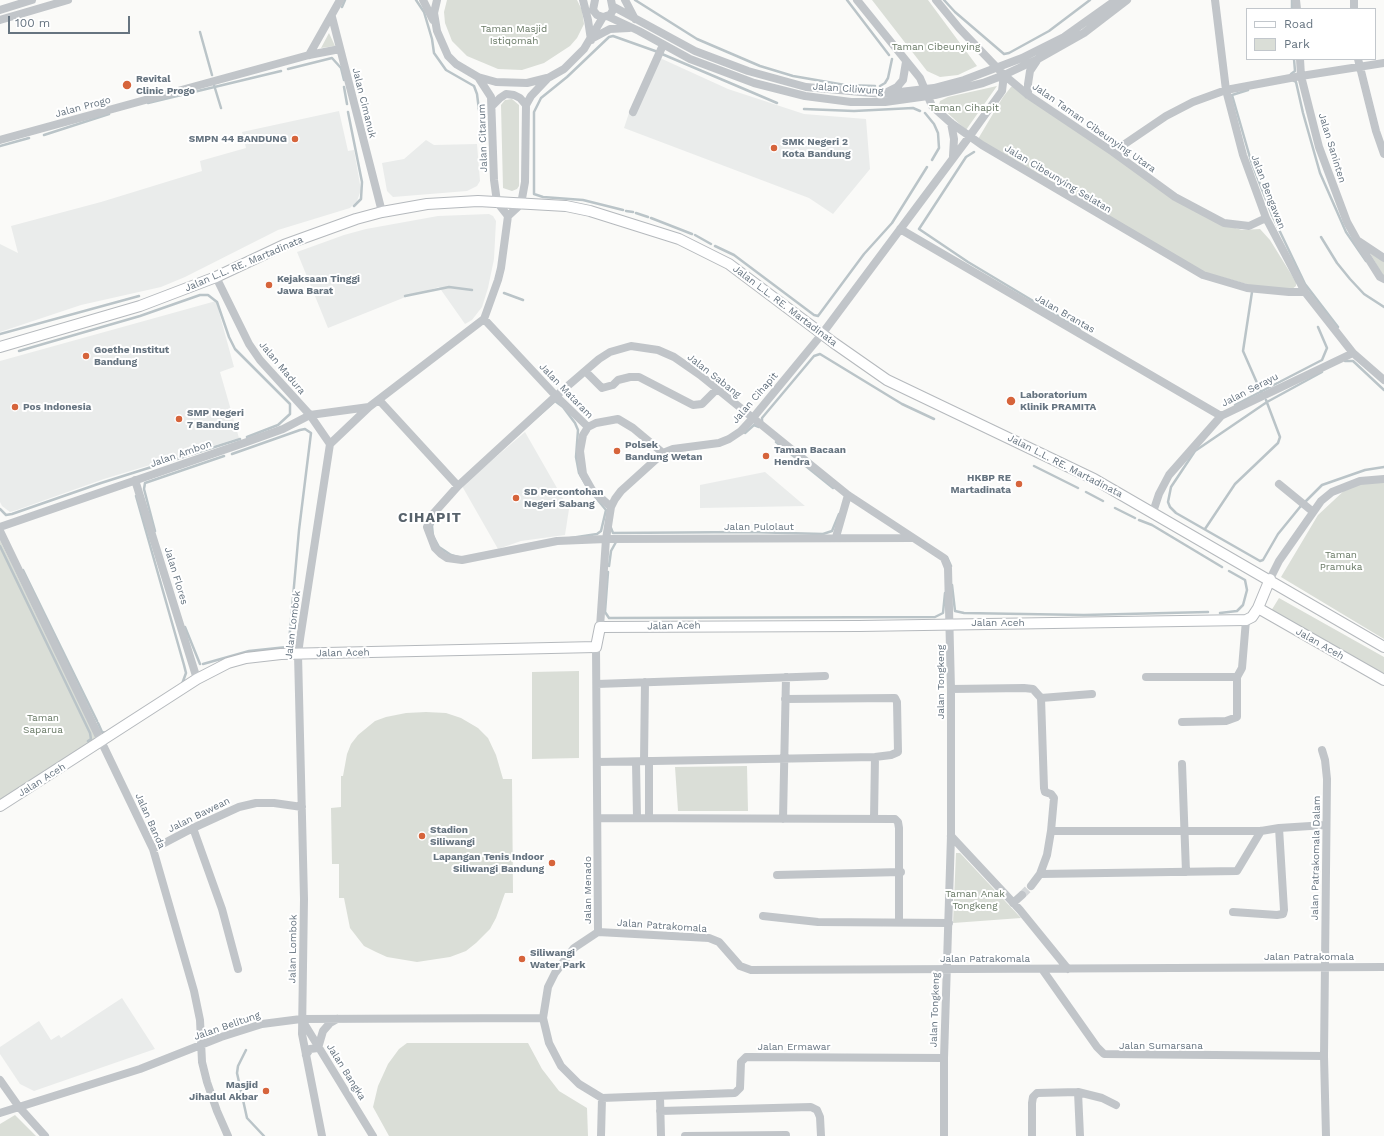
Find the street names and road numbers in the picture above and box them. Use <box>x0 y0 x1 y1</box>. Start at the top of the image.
street label: Jalan Cimanuk <box>349 67 379 139</box>
street label: Jalan Ciliwung <box>812 81 884 97</box>
street label: Jalan Taman Cibeunying Utara <box>1030 81 1158 175</box>
street label: Jalan Progo <box>54 94 112 120</box>
street label: Jalan Citarum <box>476 104 490 172</box>
street label: Jalan Saninten <box>1316 112 1348 184</box>
street label: Jalan Cibeunying Selatan <box>1002 142 1114 216</box>
street label: Jalan Bengawan <box>1248 153 1288 231</box>
street label: Jalan L.L. RE. Martadinata <box>183 234 305 294</box>
street label: Jalan L.L. RE. Martadinata <box>730 263 840 349</box>
street label: Jalan Brantas <box>1033 292 1097 336</box>
street label: Jalan Madura <box>256 339 308 397</box>
street label: Jalan Sabang <box>685 351 743 401</box>
street label: Jalan Mataram <box>537 361 595 421</box>
street label: Jalan Cihapit <box>729 370 781 426</box>
street label: Jalan Serayu <box>1220 371 1280 409</box>
street label: Jalan L.L. RE. Martadinata <box>1005 432 1125 500</box>
street label: Jalan Ambon <box>149 438 213 470</box>
street label: Jalan Pulolaut <box>724 521 794 533</box>
street label: Jalan Flores <box>162 546 190 606</box>
street label: Jalan Lombok <box>283 590 303 660</box>
street label: Jalan Aceh <box>971 617 1025 629</box>
street label: Jalan Aceh <box>647 620 701 632</box>
street label: Jalan Aceh <box>1294 625 1346 663</box>
street label: Jalan Tongkeng <box>935 645 947 719</box>
street label: Jalan Aceh <box>316 647 370 659</box>
street label: Jalan Aceh <box>16 761 68 799</box>
street label: Jalan Banda <box>132 791 168 851</box>
street label: Jalan Bawean <box>166 795 232 835</box>
street label: Jalan Patrakomala Dalam <box>1309 796 1323 920</box>
street label: Jalan Menado <box>582 856 594 924</box>
street label: Jalan Lombok <box>286 915 300 983</box>
street label: Jalan Patrakomala <box>617 917 707 935</box>
street label: Jalan Patrakomala <box>1264 951 1354 963</box>
street label: Jalan Patrakomala <box>940 953 1030 965</box>
street label: Jalan Tongkeng <box>928 972 942 1048</box>
street label: Jalan Belitung <box>192 1009 262 1043</box>
street label: Jalan Sumarsana <box>1119 1040 1203 1052</box>
street label: Jalan Ermawar <box>758 1041 830 1053</box>
street label: Jalan Bangka <box>324 1042 368 1102</box>

